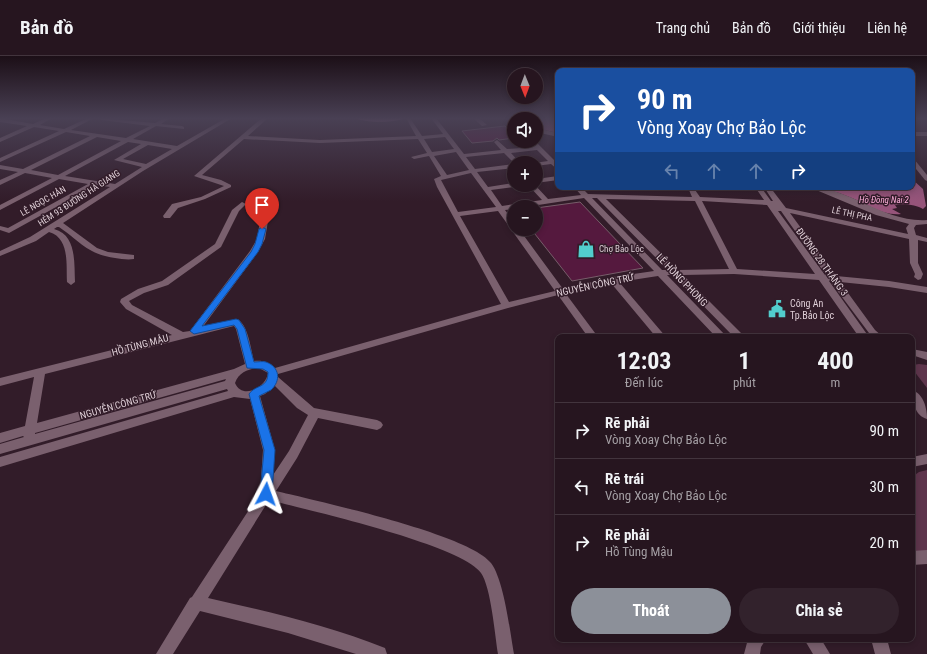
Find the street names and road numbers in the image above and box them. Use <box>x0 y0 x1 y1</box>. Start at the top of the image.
street label: HẺM 93 ĐƯỜNG HÀ GIANG <box>36 167 122 228</box>
street label: LÊ NGỌC HÂN <box>18 183 67 218</box>
street label: LÊ THỊ PHA <box>831 204 873 223</box>
street label: ĐƯỜNG 28 THÁNG 3 <box>794 225 851 298</box>
street label: LÊ HỒNG PHONG <box>654 249 712 309</box>
street label: NGUYỄN CÔNG TRỨ <box>555 269 636 299</box>
street label: HỒ TÙNG MẬU <box>110 329 170 359</box>
street label: NGUYỄN CÔNG TRỨ <box>78 387 158 421</box>

